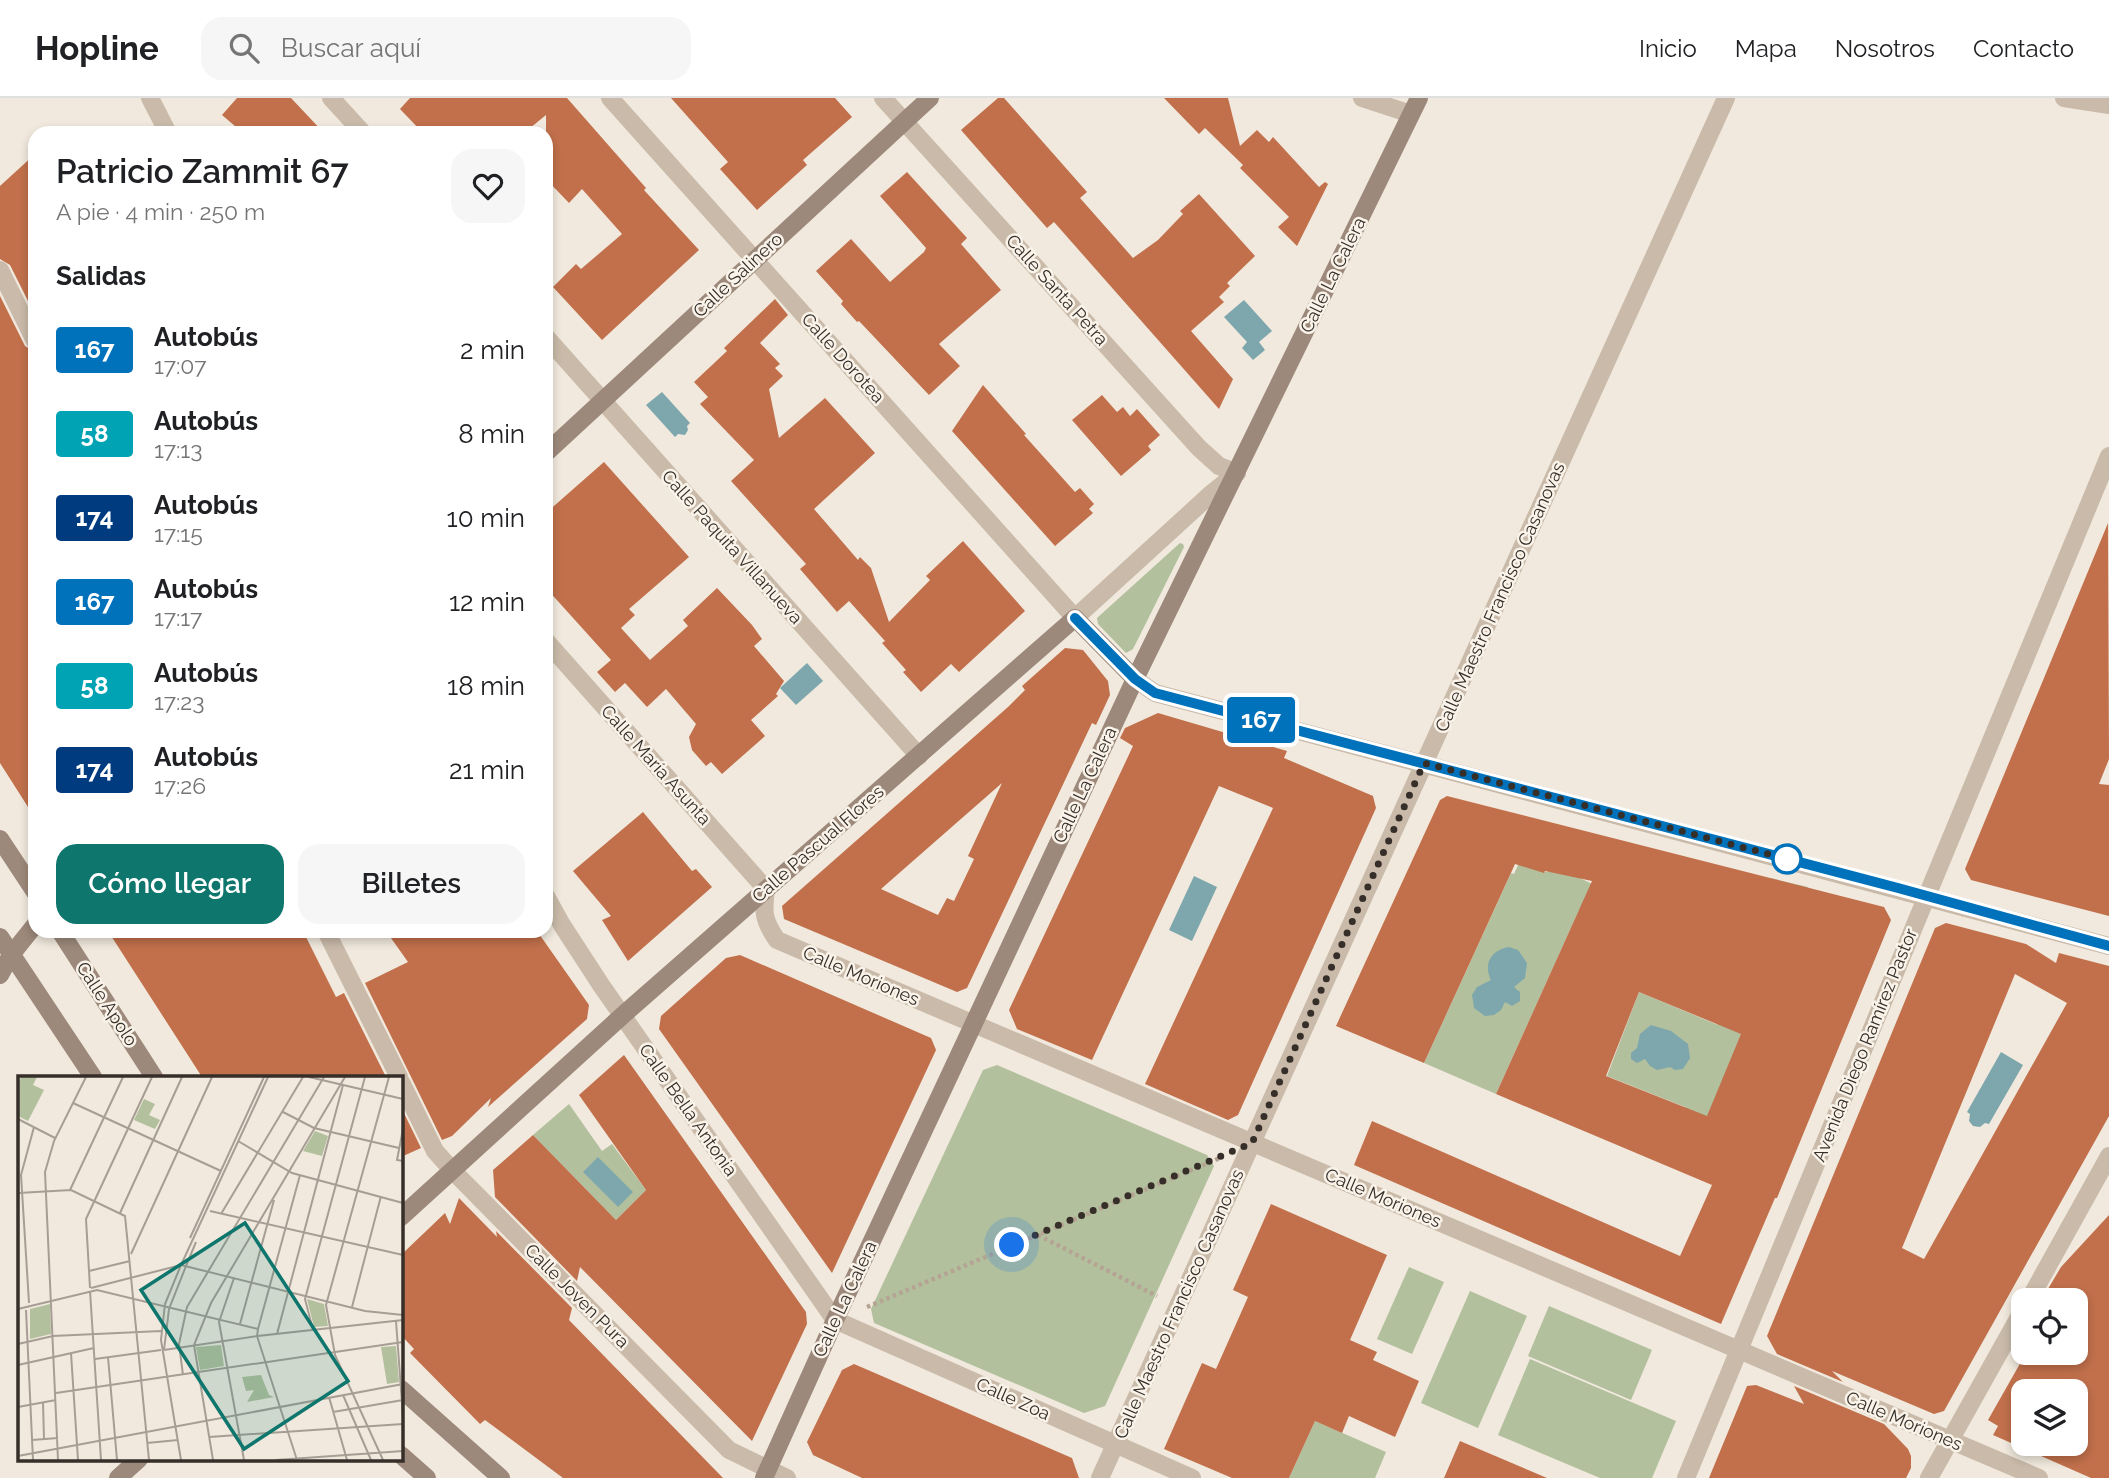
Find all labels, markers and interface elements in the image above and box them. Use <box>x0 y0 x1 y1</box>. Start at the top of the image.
search box <box>201 17 691 80</box>
text: Hopline <box>35 29 159 68</box>
icon: search <box>225 29 263 67</box>
text: Buscar aquí <box>281 33 421 63</box>
text: Inicio <box>1639 34 1697 63</box>
text: Mapa <box>1735 34 1797 63</box>
text: Nosotros <box>1835 34 1935 63</box>
text: Contacto <box>1973 34 2074 63</box>
button: heart <box>451 149 525 223</box>
text: Patricio Zammit 67 <box>56 152 349 191</box>
text: A pie · 4 min · 250 m <box>56 198 265 225</box>
street label: Calle La Calera <box>1296 214 1370 336</box>
street label: Calle Salinero <box>689 228 787 321</box>
street label: Calle Santa Petra <box>1002 230 1113 350</box>
text: Salidas <box>56 261 146 291</box>
street label: Calle Dorotea <box>798 308 889 407</box>
text: Autobús <box>154 322 258 352</box>
text: 167 <box>75 335 114 364</box>
text: 2 min <box>460 335 525 365</box>
text: 17:07 <box>154 352 207 379</box>
text: Autobús <box>154 406 258 436</box>
text: 58 <box>81 419 108 448</box>
text: 8 min <box>458 419 525 449</box>
text: 17:13 <box>154 436 202 463</box>
street label: Calle Maestro Francisco Casanovas <box>1430 459 1569 735</box>
street label: Calle Paquita Villanueva <box>658 465 807 628</box>
text: Autobús <box>154 490 258 520</box>
text: 174 <box>75 503 114 532</box>
text: 10 min <box>447 503 525 533</box>
text: 17:15 <box>154 520 203 547</box>
text: Autobús <box>154 574 258 604</box>
text: 167 <box>75 587 114 616</box>
text: 12 min <box>449 587 525 617</box>
text: 17:17 <box>154 604 202 631</box>
text: Autobús <box>154 658 258 688</box>
text: 58 <box>81 671 108 700</box>
text: 18 min <box>447 671 525 701</box>
text: 17:23 <box>154 688 205 715</box>
line badge: 167 <box>1221 697 1301 743</box>
street label: Calle María Asunta <box>597 700 716 829</box>
text: 167 <box>1241 705 1281 734</box>
street label: Calle La Calera <box>1048 723 1121 846</box>
text: Autobús <box>154 742 258 772</box>
text: 174 <box>75 755 114 784</box>
text: 21 min <box>449 755 525 785</box>
text: 17:26 <box>154 772 206 799</box>
street label: Calle Pascual Flores <box>748 781 888 907</box>
button: Cómo llegar <box>56 844 284 924</box>
button: Billetes <box>298 844 525 924</box>
unlabelled marker <box>1772 844 1802 874</box>
street label: Avenida Diego Ramírez Pastor <box>1808 925 1921 1164</box>
street label: Calle Moriones <box>800 942 923 1010</box>
street label: Calle Apolo <box>72 958 143 1050</box>
street label: Calle Bella Antonia <box>635 1040 742 1180</box>
inset map <box>18 1076 402 1460</box>
street label: Calle Moriones <box>1322 1164 1445 1232</box>
street label: Calle Maestro Francisco Casanovas <box>1109 1166 1248 1442</box>
your location <box>994 1227 1029 1262</box>
street label: Calle La Calera <box>808 1237 881 1360</box>
street label: Calle Joven Pura <box>521 1239 634 1352</box>
map controls <box>2011 1288 2088 1456</box>
button: locate <box>2011 1288 2088 1365</box>
street label: Calle Zoa <box>973 1373 1053 1424</box>
button: layers <box>2011 1379 2088 1456</box>
street label: Calle Moriones <box>1843 1387 1966 1455</box>

